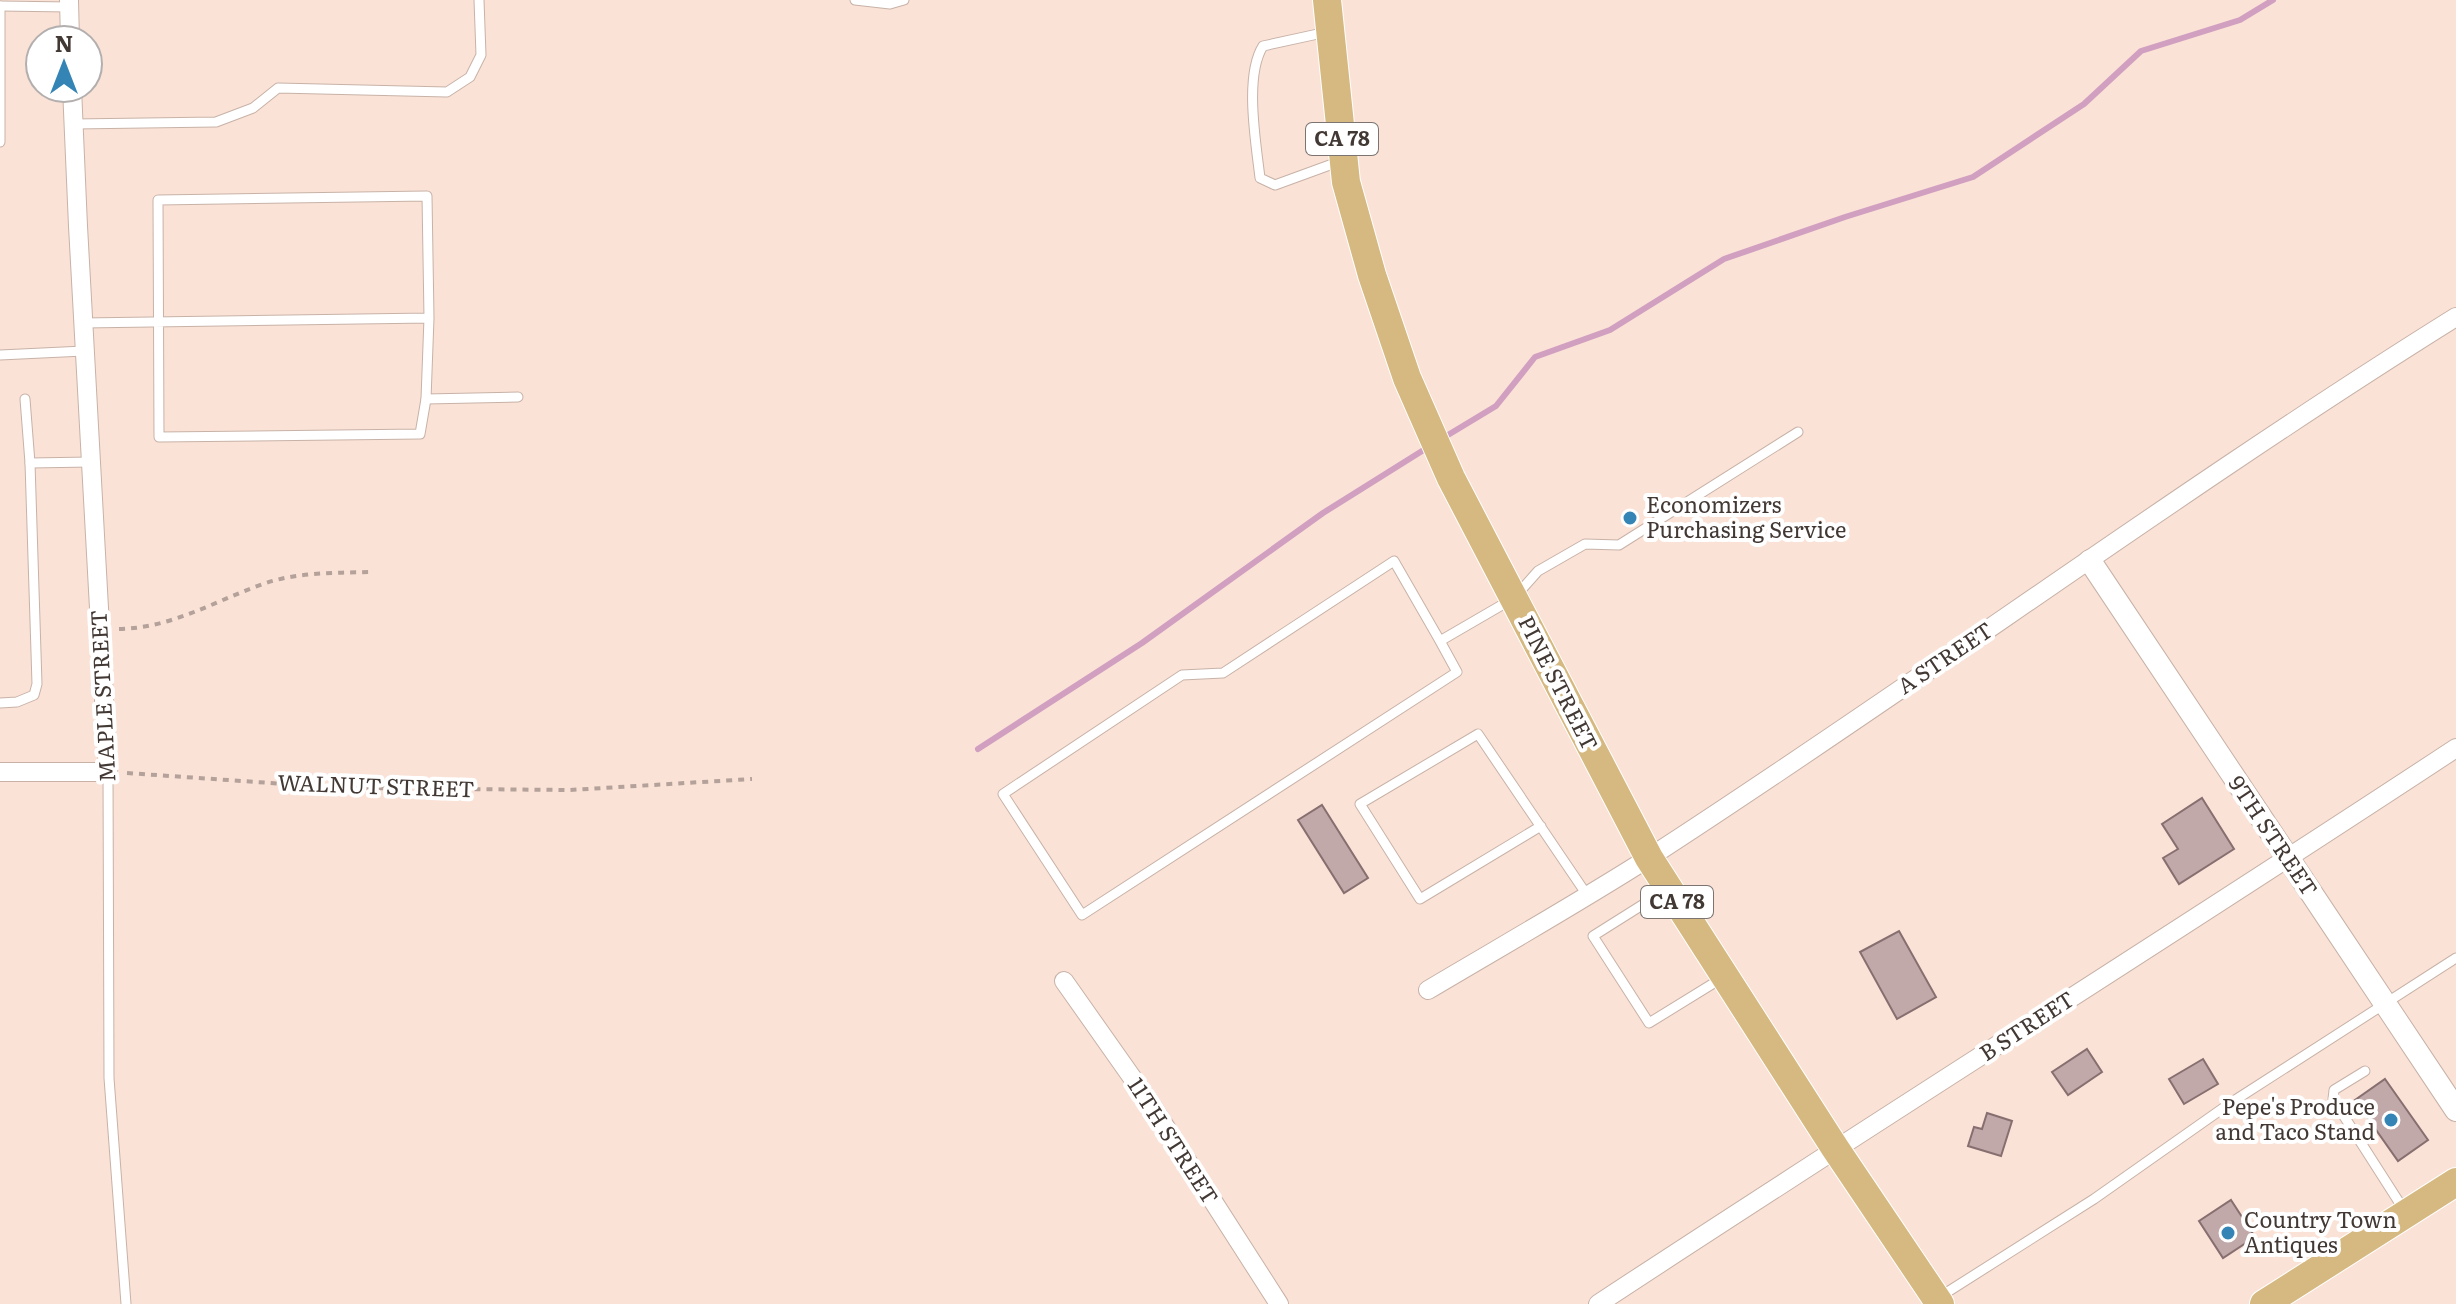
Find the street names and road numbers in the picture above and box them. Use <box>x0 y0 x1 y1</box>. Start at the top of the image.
road number: CA 78 <box>1306 123 1378 155</box>
street label: MAPLE STREET <box>81 609 122 783</box>
street label: PINE STREET <box>1511 609 1608 756</box>
street label: A STREET <box>1890 613 1999 701</box>
street label: WALNUT STREET <box>277 765 475 804</box>
street label: 9TH STREET <box>2222 768 2327 902</box>
road number: CA 78 <box>1641 886 1713 918</box>
street label: B STREET <box>1972 982 2080 1068</box>
street label: 11TH STREET <box>1121 1070 1228 1210</box>

